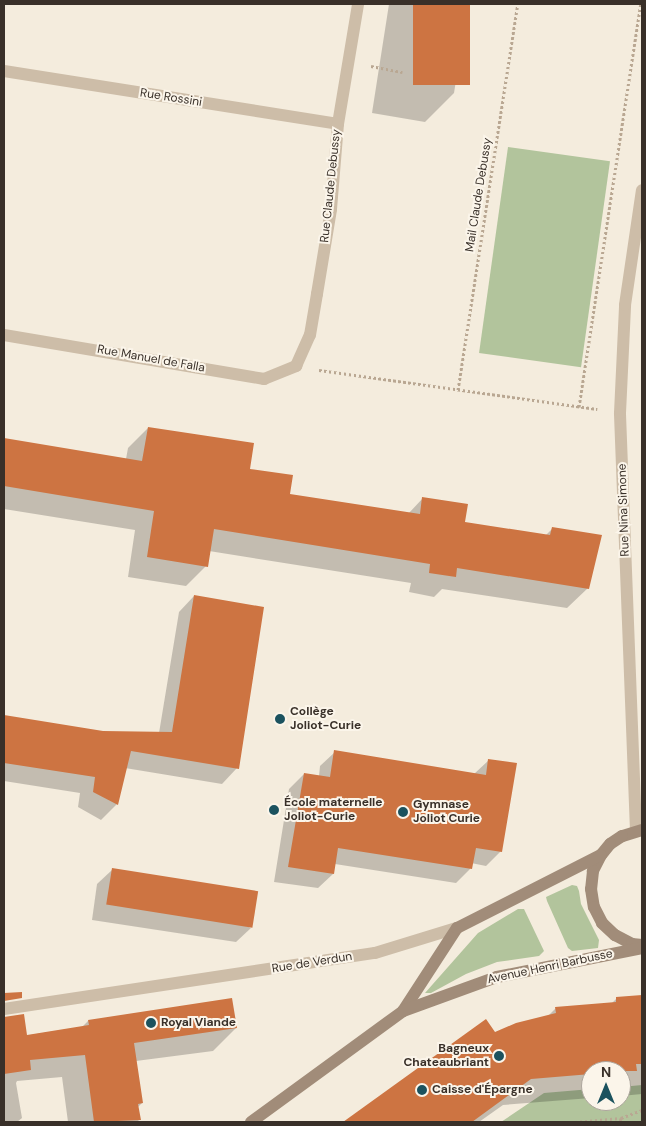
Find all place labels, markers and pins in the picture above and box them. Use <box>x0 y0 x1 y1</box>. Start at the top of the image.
place label: Collège Joliot-Curie <box>290 705 361 733</box>
marker: Collège Joliot-Curie <box>274 713 286 725</box>
place label: École maternelle Joliot-Curie <box>284 796 383 824</box>
place label: Gymnase Joliot Curie <box>413 798 480 826</box>
marker: École maternelle Joliot-Curie <box>268 804 280 816</box>
marker: Gymnase Joliot Curie <box>397 806 409 818</box>
place label: Royal Viande <box>161 1016 236 1030</box>
marker: Royal Viande <box>145 1017 157 1029</box>
place label: Bagneux Chateaubriant <box>403 1042 489 1070</box>
marker: Bagneux Chateaubriant <box>493 1050 505 1062</box>
place label: Caisse d'Épargne <box>432 1083 533 1097</box>
marker: Caisse d'Épargne <box>416 1084 428 1096</box>

